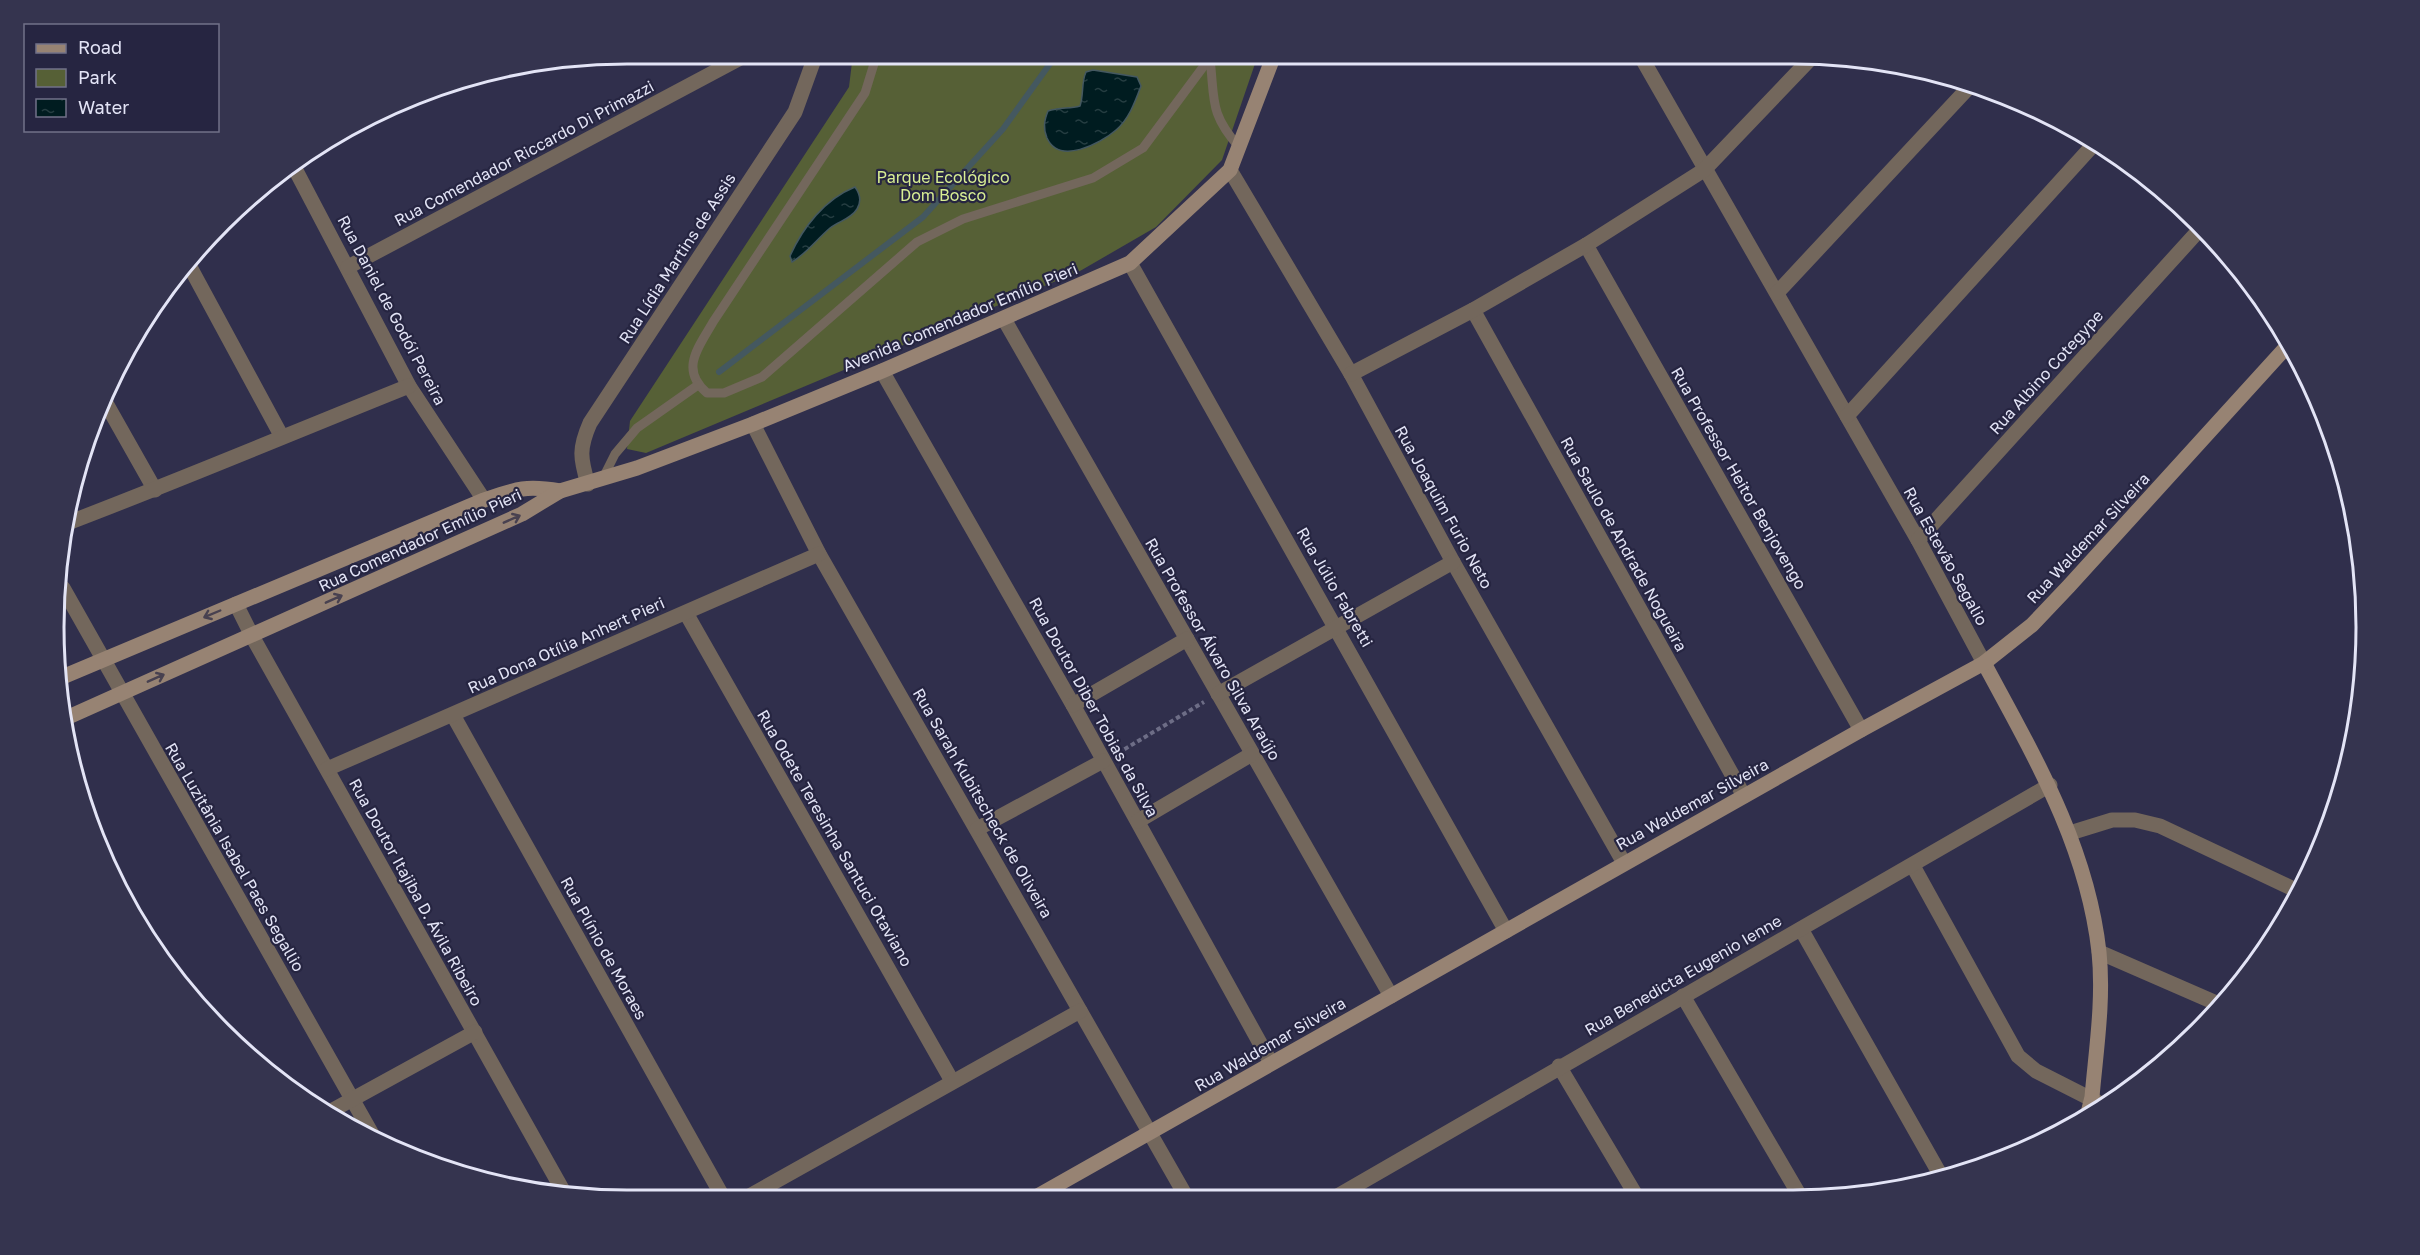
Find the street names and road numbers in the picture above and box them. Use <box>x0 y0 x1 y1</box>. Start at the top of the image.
street label: Rua Comendador Riccardo Di Primazzi <box>391 76 657 230</box>
street label: Rua Lídia Martins de Assis <box>614 169 740 347</box>
street label: Rua Daniel de Godói Pereira <box>333 212 451 408</box>
street label: Avenida Comendador Emílio Pieri <box>840 258 1080 376</box>
street label: Rua Albino Cotegype <box>1985 306 2107 438</box>
street label: Rua Professor Heitor Benjovengo <box>1667 363 1811 593</box>
street label: Rua Joaquim Furio Neto <box>1391 422 1497 592</box>
street label: Rua Saulo de Andrade Nogueira <box>1556 433 1692 655</box>
street label: Rua Waldemar Silveira <box>2022 469 2154 607</box>
street label: Rua Estevão Segalio <box>1900 483 1992 629</box>
street label: Rua Comendador Emílio Pieri <box>315 484 525 596</box>
street label: Rua Júlio Fabretti <box>1293 523 1377 651</box>
street label: Rua Professor Álvaro Silva Araújo <box>1141 534 1285 764</box>
street label: Rua Dona Otília Anhert Pieri <box>464 592 668 698</box>
street label: Rua Doutor Diber Tobias da Silva <box>1025 594 1163 820</box>
street label: Rua Sarah Kubitscheck de Oliveira <box>909 684 1057 922</box>
street label: Rua Odete Teresinha Santuci Otaviano <box>753 706 917 970</box>
street label: Rua Luzitânia Isabel Paes Segallio <box>161 739 309 975</box>
street label: Rua Waldemar Silveira <box>1612 754 1772 854</box>
street label: Rua Doutor Itajiba D. Ávila Ribeiro <box>345 775 487 1009</box>
street label: Rua Plínio de Moraes <box>556 873 652 1023</box>
street label: Rua Benedicta Eugenio Ienne <box>1581 910 1785 1040</box>
street label: Rua Waldemar Silveira <box>1191 993 1349 1095</box>

